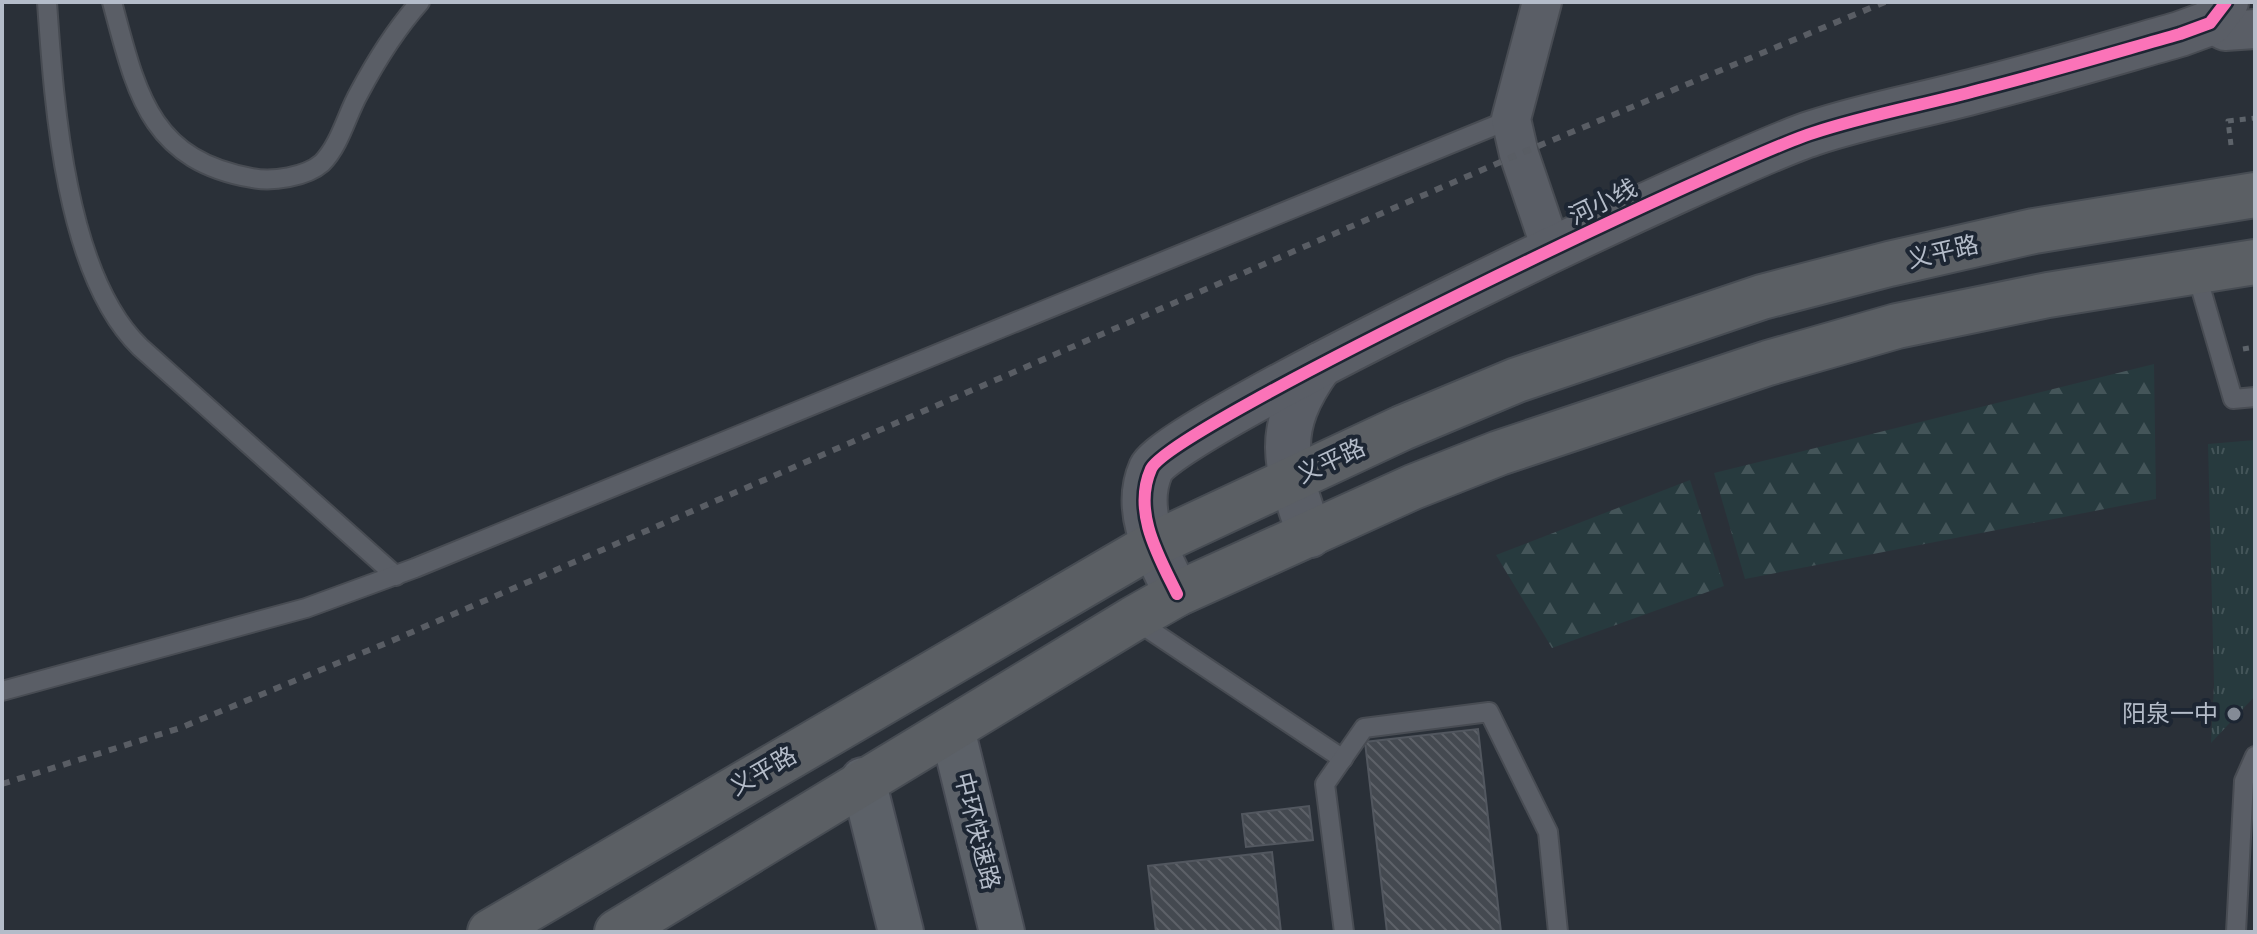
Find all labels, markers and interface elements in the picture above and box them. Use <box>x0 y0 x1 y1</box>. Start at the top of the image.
street label: 河小线 <box>1565 174 1641 230</box>
street label: 义平路 <box>1905 230 1981 274</box>
street label: 义平路 <box>1292 433 1370 489</box>
place label: 阳泉一中 <box>2122 700 2218 728</box>
marker: 阳泉一中 <box>2225 705 2243 723</box>
street label: 义平路 <box>725 741 801 801</box>
street label: 中环快速路 <box>949 769 1005 893</box>

